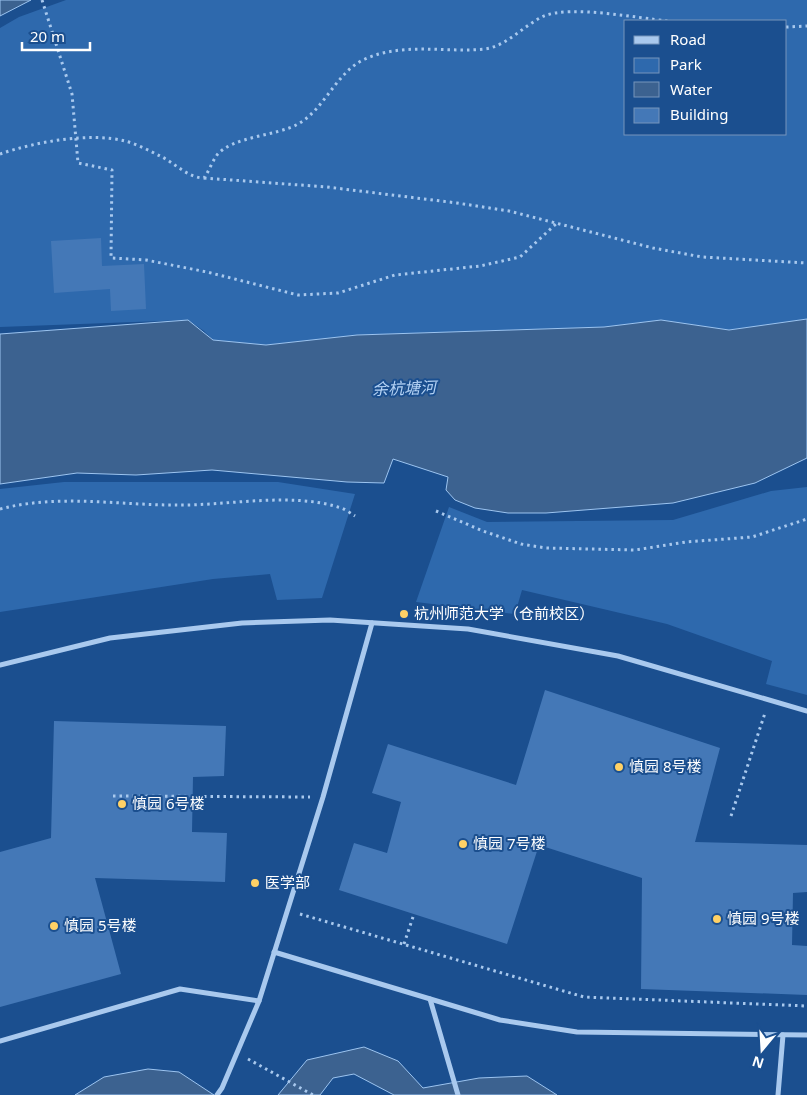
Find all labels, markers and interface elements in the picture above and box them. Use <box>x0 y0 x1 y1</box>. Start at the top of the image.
scale bar <box>22 20 90 52</box>
legend <box>624 20 787 135</box>
text: 20 m <box>30 26 65 46</box>
text: Road <box>670 29 706 49</box>
text: Park <box>670 54 702 74</box>
text: Water <box>670 79 712 99</box>
text: Building <box>670 104 728 124</box>
water label: 余杭塘河 <box>372 376 439 400</box>
place label: 杭州师范大学（仓前校区） <box>414 603 594 623</box>
marker: 杭州师范大学（仓前校区） <box>398 608 410 620</box>
place label: 慎园 8号楼 <box>629 756 701 776</box>
marker: 慎园 8号楼 <box>613 761 625 773</box>
place label: 慎园 6号楼 <box>132 793 204 813</box>
marker: 慎园 6号楼 <box>116 798 128 810</box>
place label: 慎园 7号楼 <box>473 833 545 853</box>
marker: 慎园 7号楼 <box>457 838 469 850</box>
place label: 医学部 <box>265 872 310 892</box>
marker: 医学部 <box>249 877 261 889</box>
place label: 慎园 9号楼 <box>727 908 799 928</box>
marker: 慎园 9号楼 <box>711 913 723 925</box>
place label: 慎园 5号楼 <box>64 915 136 935</box>
marker: 慎园 5号楼 <box>48 920 60 932</box>
north arrow <box>737 1025 787 1075</box>
text: N <box>749 1052 766 1074</box>

